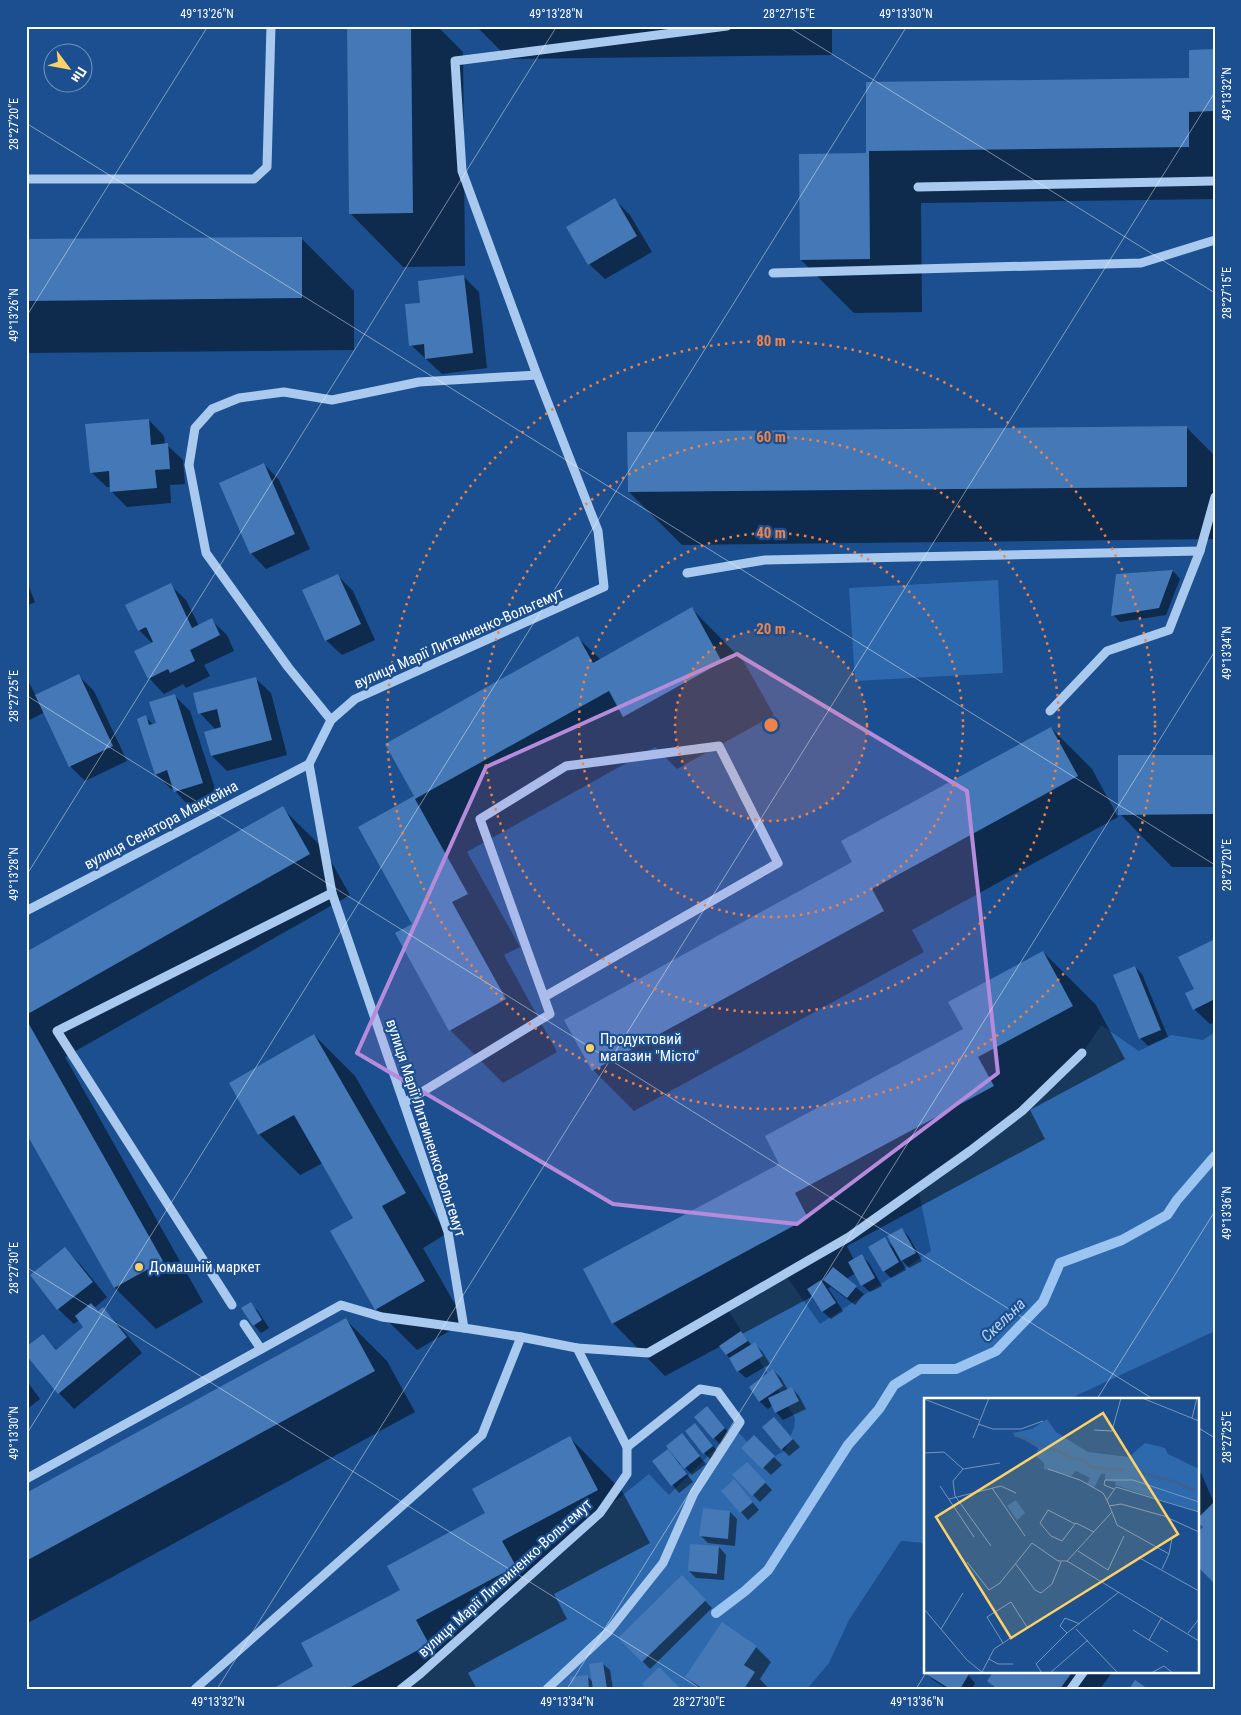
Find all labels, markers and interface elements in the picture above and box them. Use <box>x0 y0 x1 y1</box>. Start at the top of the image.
text: 49°13'26"N <box>180 7 234 21</box>
text: 49°13'28"N <box>529 7 583 21</box>
text: 28°27'15"E <box>763 7 815 21</box>
text: 49°13'30"N <box>879 7 933 21</box>
north arrow <box>42 42 92 92</box>
text: Пн <box>68 64 90 86</box>
text: 49°13'32"N <box>1220 67 1234 121</box>
text: 28°27'20"E <box>7 98 21 150</box>
text: 28°27'15"E <box>1220 267 1234 319</box>
text: 49°13'26"N <box>7 288 21 342</box>
text: 80 m <box>756 332 786 350</box>
text: 60 m <box>756 428 786 446</box>
text: 40 m <box>756 524 786 542</box>
street label: вулиця Марії Литвиненко-Вольгемут <box>351 583 567 693</box>
text: 20 m <box>756 620 786 638</box>
text: 49°13'34"N <box>1220 626 1234 680</box>
text: 28°27'25"E <box>7 670 21 722</box>
centre of rings <box>762 716 780 734</box>
street label: вулиця Сенатора Маккейна <box>81 777 241 873</box>
text: 28°27'20"E <box>1220 839 1234 891</box>
text: 49°13'28"N <box>7 847 21 901</box>
street label: вулиця Марії Литвиненко-Вольгемут <box>382 1017 470 1239</box>
place label: Продуктовий магазин "Місто" <box>600 1030 699 1065</box>
marker: Продуктовий магазин "Місто" <box>584 1042 596 1054</box>
text: 49°13'36"N <box>1220 1186 1234 1240</box>
text: 28°27'30"E <box>7 1242 21 1294</box>
place label: Домашній маркет <box>149 1258 261 1276</box>
marker: Домашній маркет <box>133 1261 145 1273</box>
water label: Скельна <box>977 1294 1029 1346</box>
inset map <box>924 1398 1198 1672</box>
text: 49°13'30"N <box>7 1406 21 1460</box>
text: 28°27'25"E <box>1220 1411 1234 1463</box>
street label: вулиця Марії Литвиненко-Вольгемут <box>414 1495 596 1661</box>
text: 49°13'32"N <box>191 1695 245 1709</box>
text: 49°13'34"N <box>540 1695 594 1709</box>
text: 28°27'30"E <box>673 1695 725 1709</box>
text: 49°13'36"N <box>890 1695 944 1709</box>

